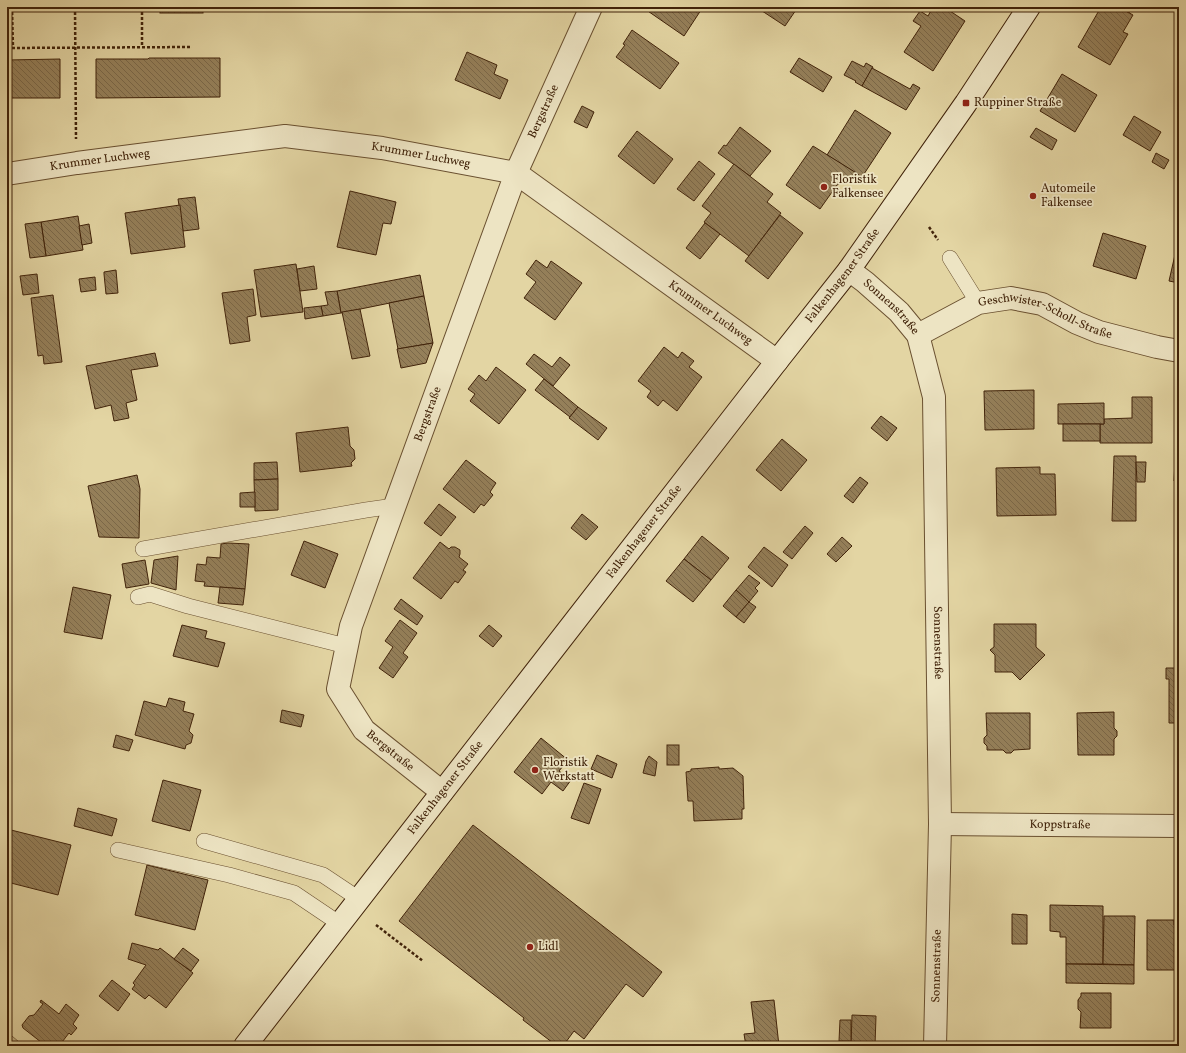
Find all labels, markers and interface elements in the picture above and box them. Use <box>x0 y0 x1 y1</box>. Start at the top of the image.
street label: Bergstraße <box>525 82 563 141</box>
place label: Ruppiner Straße <box>974 95 1062 111</box>
marker: Ruppiner Straße <box>961 98 971 108</box>
street label: Krummer Luchweg <box>370 139 472 172</box>
street label: Krummer Luchweg <box>49 146 151 175</box>
place label: Floristik Falkensee <box>832 172 884 202</box>
place label: Automeile Falkensee <box>1041 181 1096 211</box>
marker: Floristik Falkensee <box>819 182 829 192</box>
marker: Automeile Falkensee <box>1028 191 1038 201</box>
street label: Falkenhagener Straße <box>802 225 884 327</box>
street label: Sonnenstraße <box>859 276 923 338</box>
street label: Krummer Luchweg <box>665 277 756 349</box>
street label: Geschwister-Scholl-Straße <box>977 290 1114 343</box>
street label: Bergstraße <box>411 384 446 444</box>
street label: Falkenhagener Straße <box>603 481 686 582</box>
street label: Sonnenstraße <box>929 606 946 680</box>
street label: Bergstraße <box>363 727 418 776</box>
street label: Falkenhagener Straße <box>404 737 487 838</box>
place label: Floristik Werkstatt <box>543 755 595 785</box>
marker: Floristik Werkstatt <box>530 765 540 775</box>
street label: Koppstraße <box>1029 817 1091 833</box>
street label: Sonnenstraße <box>928 929 946 1003</box>
place label: Lidl <box>538 939 559 955</box>
marker: Lidl <box>525 942 535 952</box>

